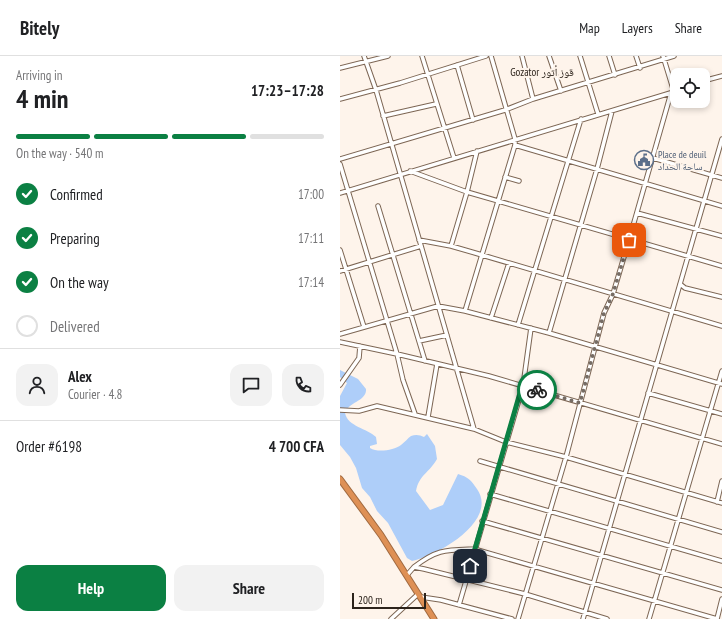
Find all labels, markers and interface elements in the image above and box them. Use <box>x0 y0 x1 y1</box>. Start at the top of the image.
text: Bitely <box>20 16 59 40</box>
text: Map <box>579 19 600 37</box>
text: Layers <box>622 19 653 37</box>
text: Share <box>675 19 702 37</box>
district label: Gozator قوز أتور <box>510 65 574 79</box>
text: Arriving in <box>16 67 63 84</box>
map controls <box>670 68 710 108</box>
button: locate <box>670 68 710 108</box>
text: 17:23–17:28 <box>251 81 324 100</box>
text: 4 min <box>16 82 69 115</box>
text: On the way · 540 m <box>16 145 103 162</box>
place label: Place de deuil ساحة الحداد <box>658 148 707 173</box>
public building icon: Place de deuil ساحة الحداد <box>633 149 655 171</box>
icon: check <box>16 183 38 205</box>
text: Confirmed <box>50 185 103 204</box>
text: 17:00 <box>298 186 324 203</box>
pin <box>612 223 646 257</box>
icon: check <box>16 227 38 249</box>
text: Preparing <box>50 229 100 248</box>
icon: bag <box>618 229 640 251</box>
text: 17:11 <box>298 230 324 247</box>
icon: check <box>16 271 38 293</box>
text: On the way <box>50 273 109 292</box>
text: 17:14 <box>298 274 324 291</box>
text: Delivered <box>50 317 100 336</box>
button: person <box>16 364 58 406</box>
button: chat <box>230 364 272 406</box>
button: phone <box>282 364 324 406</box>
text: Alex <box>68 367 92 386</box>
courier <box>517 370 557 410</box>
icon: bike <box>526 379 548 401</box>
text: Courier · 4.8 <box>68 386 122 403</box>
text: Order #6198 <box>16 437 82 456</box>
text: 4 700 CFA <box>269 437 324 456</box>
pin <box>453 549 487 583</box>
icon: home <box>459 555 481 577</box>
button: Help <box>16 565 166 611</box>
button: Share <box>174 565 324 611</box>
scale bar <box>352 591 426 610</box>
text: 200 m <box>358 593 382 607</box>

